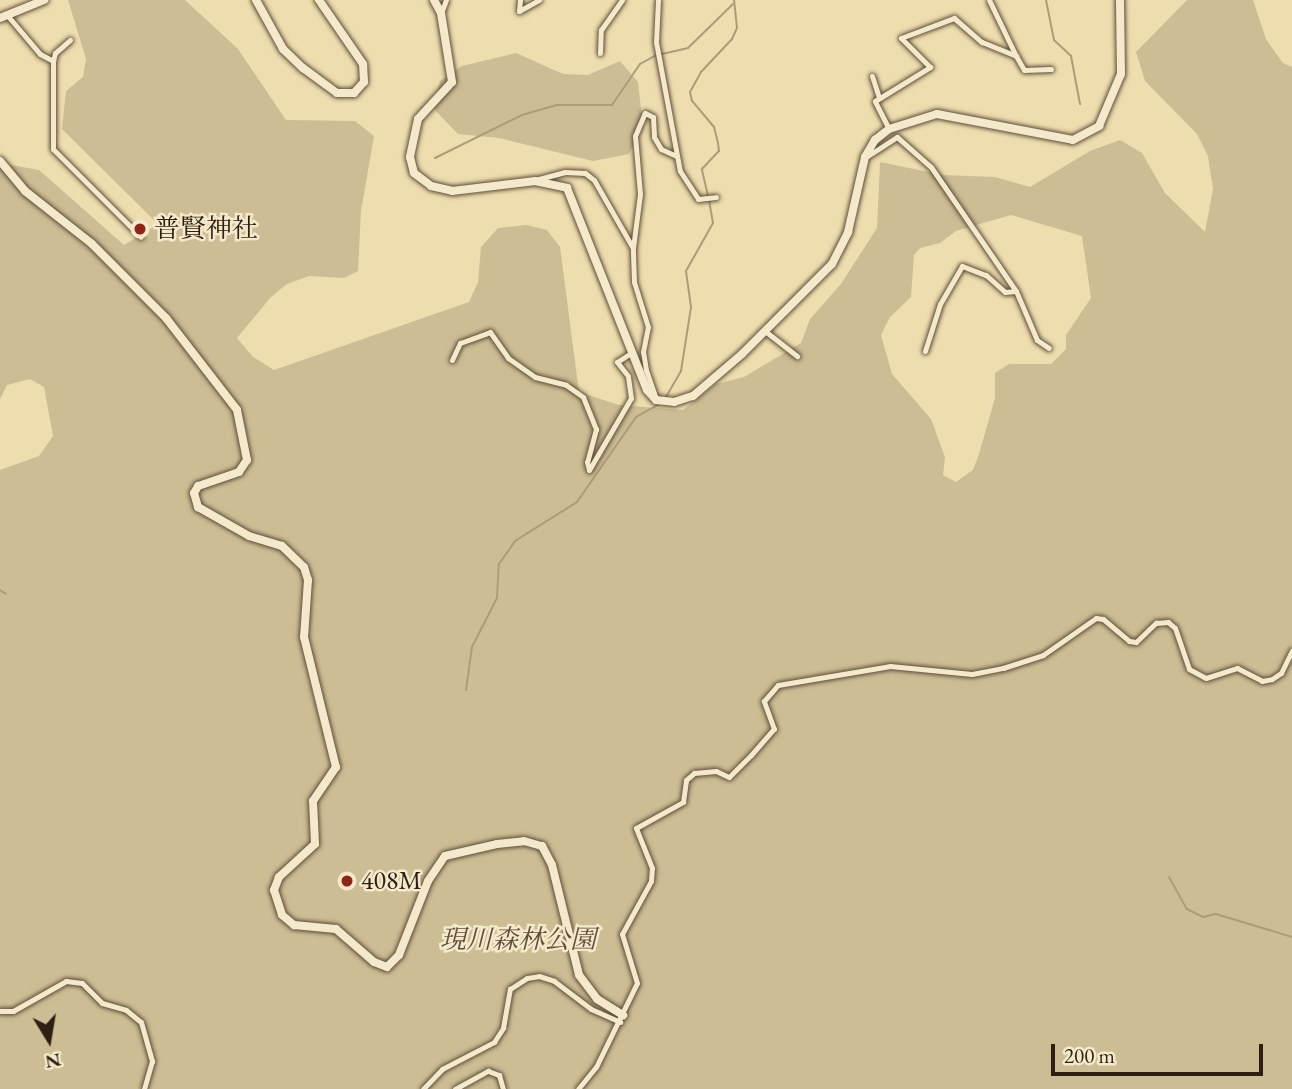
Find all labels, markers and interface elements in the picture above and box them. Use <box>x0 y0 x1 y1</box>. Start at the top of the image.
place label: 普賢神社 <box>154 213 258 245</box>
marker: 普賢神社 <box>132 221 148 237</box>
place label: 408M <box>361 865 422 897</box>
marker: 408M <box>339 873 355 889</box>
park label: 現川森林公園 <box>440 924 596 956</box>
north arrow <box>14 1005 84 1075</box>
scale bar <box>1054 1030 1266 1074</box>
text: 200 m <box>1064 1042 1115 1069</box>
text: N <box>43 1047 63 1075</box>

